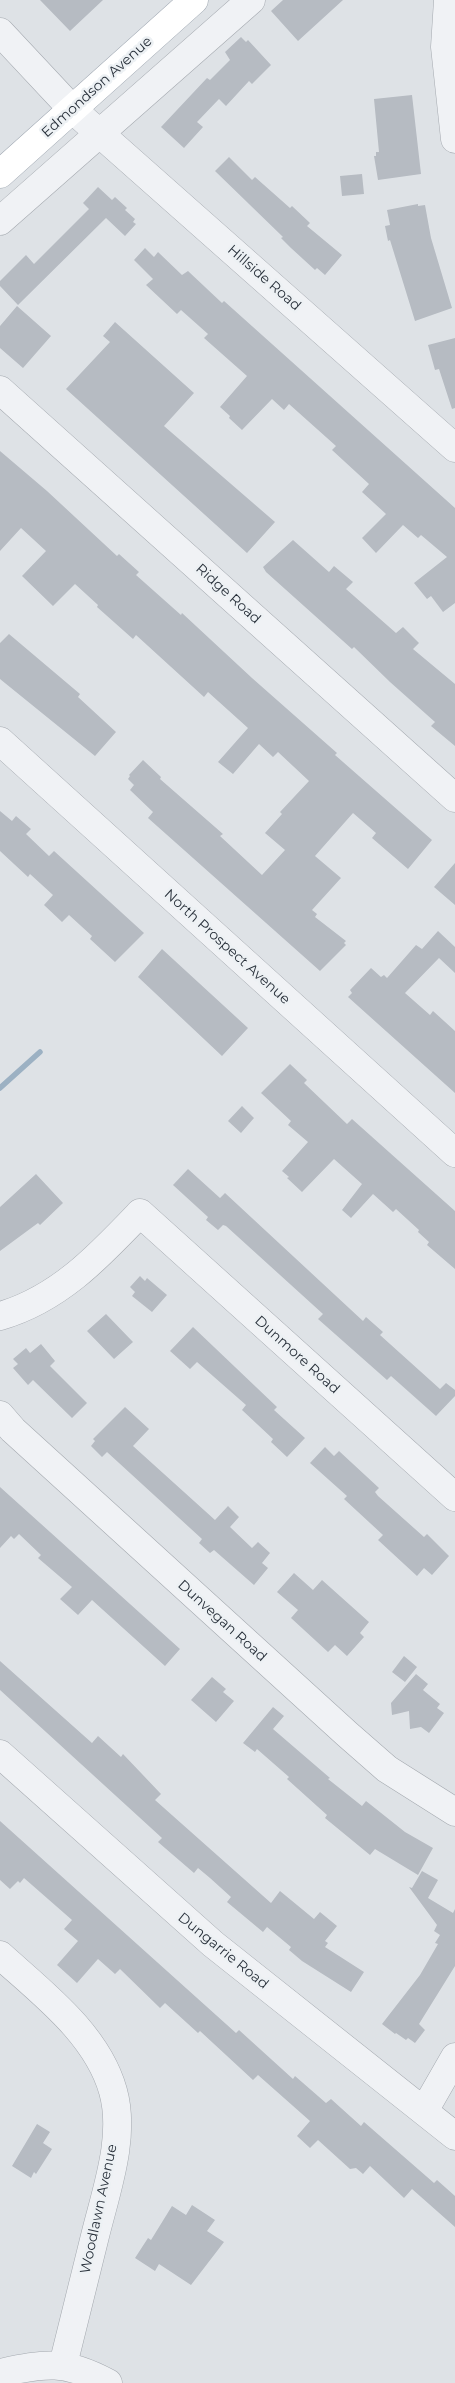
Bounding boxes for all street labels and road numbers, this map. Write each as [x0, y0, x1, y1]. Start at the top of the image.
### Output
street label: Edmondson Avenue [38, 33, 156, 141]
street label: Hillside Road [224, 242, 304, 314]
street label: Ridge Road [192, 560, 264, 628]
street label: North Prospect Avenue [161, 886, 293, 1008]
street label: Dunmore Road [251, 1313, 343, 1397]
street label: Dunvegan Road [174, 1577, 270, 1665]
street label: Dungarrie Road [174, 1909, 272, 1993]
street label: Woodlawn Avenue [77, 2143, 121, 2275]

